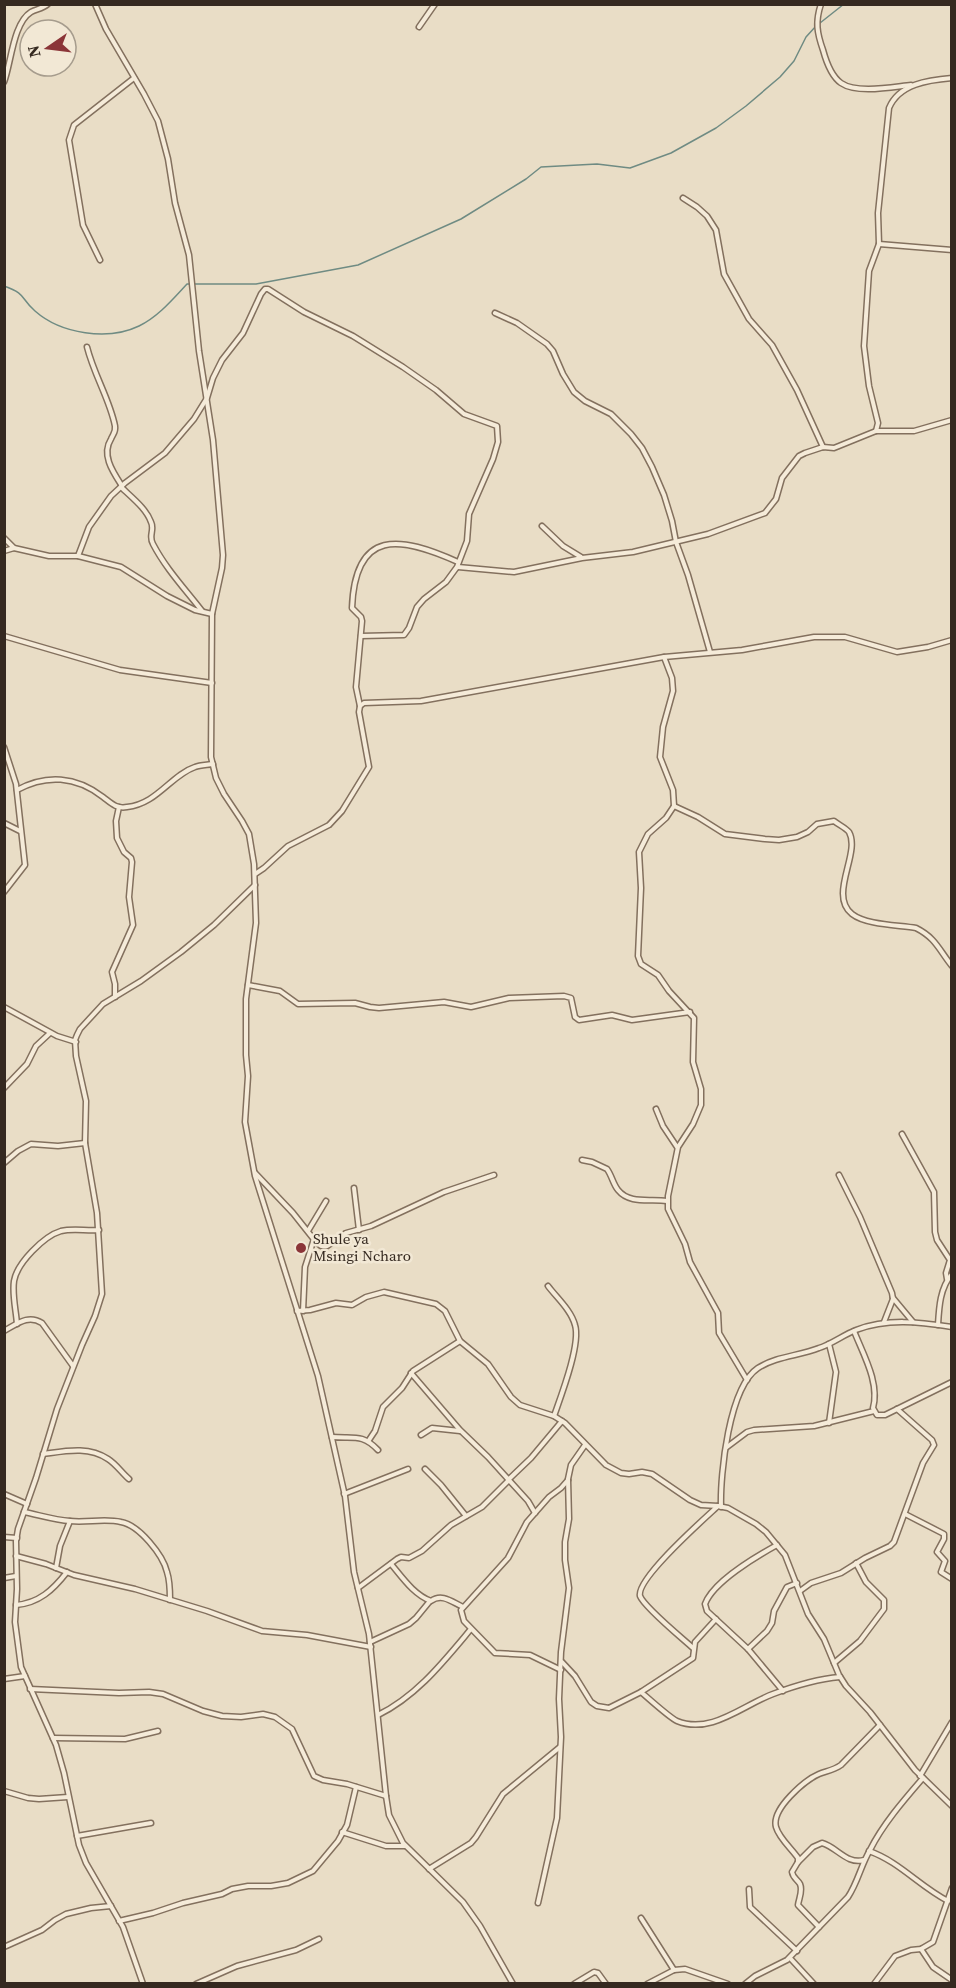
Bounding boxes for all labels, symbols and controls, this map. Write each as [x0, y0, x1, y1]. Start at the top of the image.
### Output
north arrow [18, 18, 78, 78]
text: N [21, 43, 46, 60]
place label: Shule ya Msingi Ncharo [313, 1228, 411, 1266]
marker: Shule ya Msingi Ncharo [294, 1241, 308, 1255]

